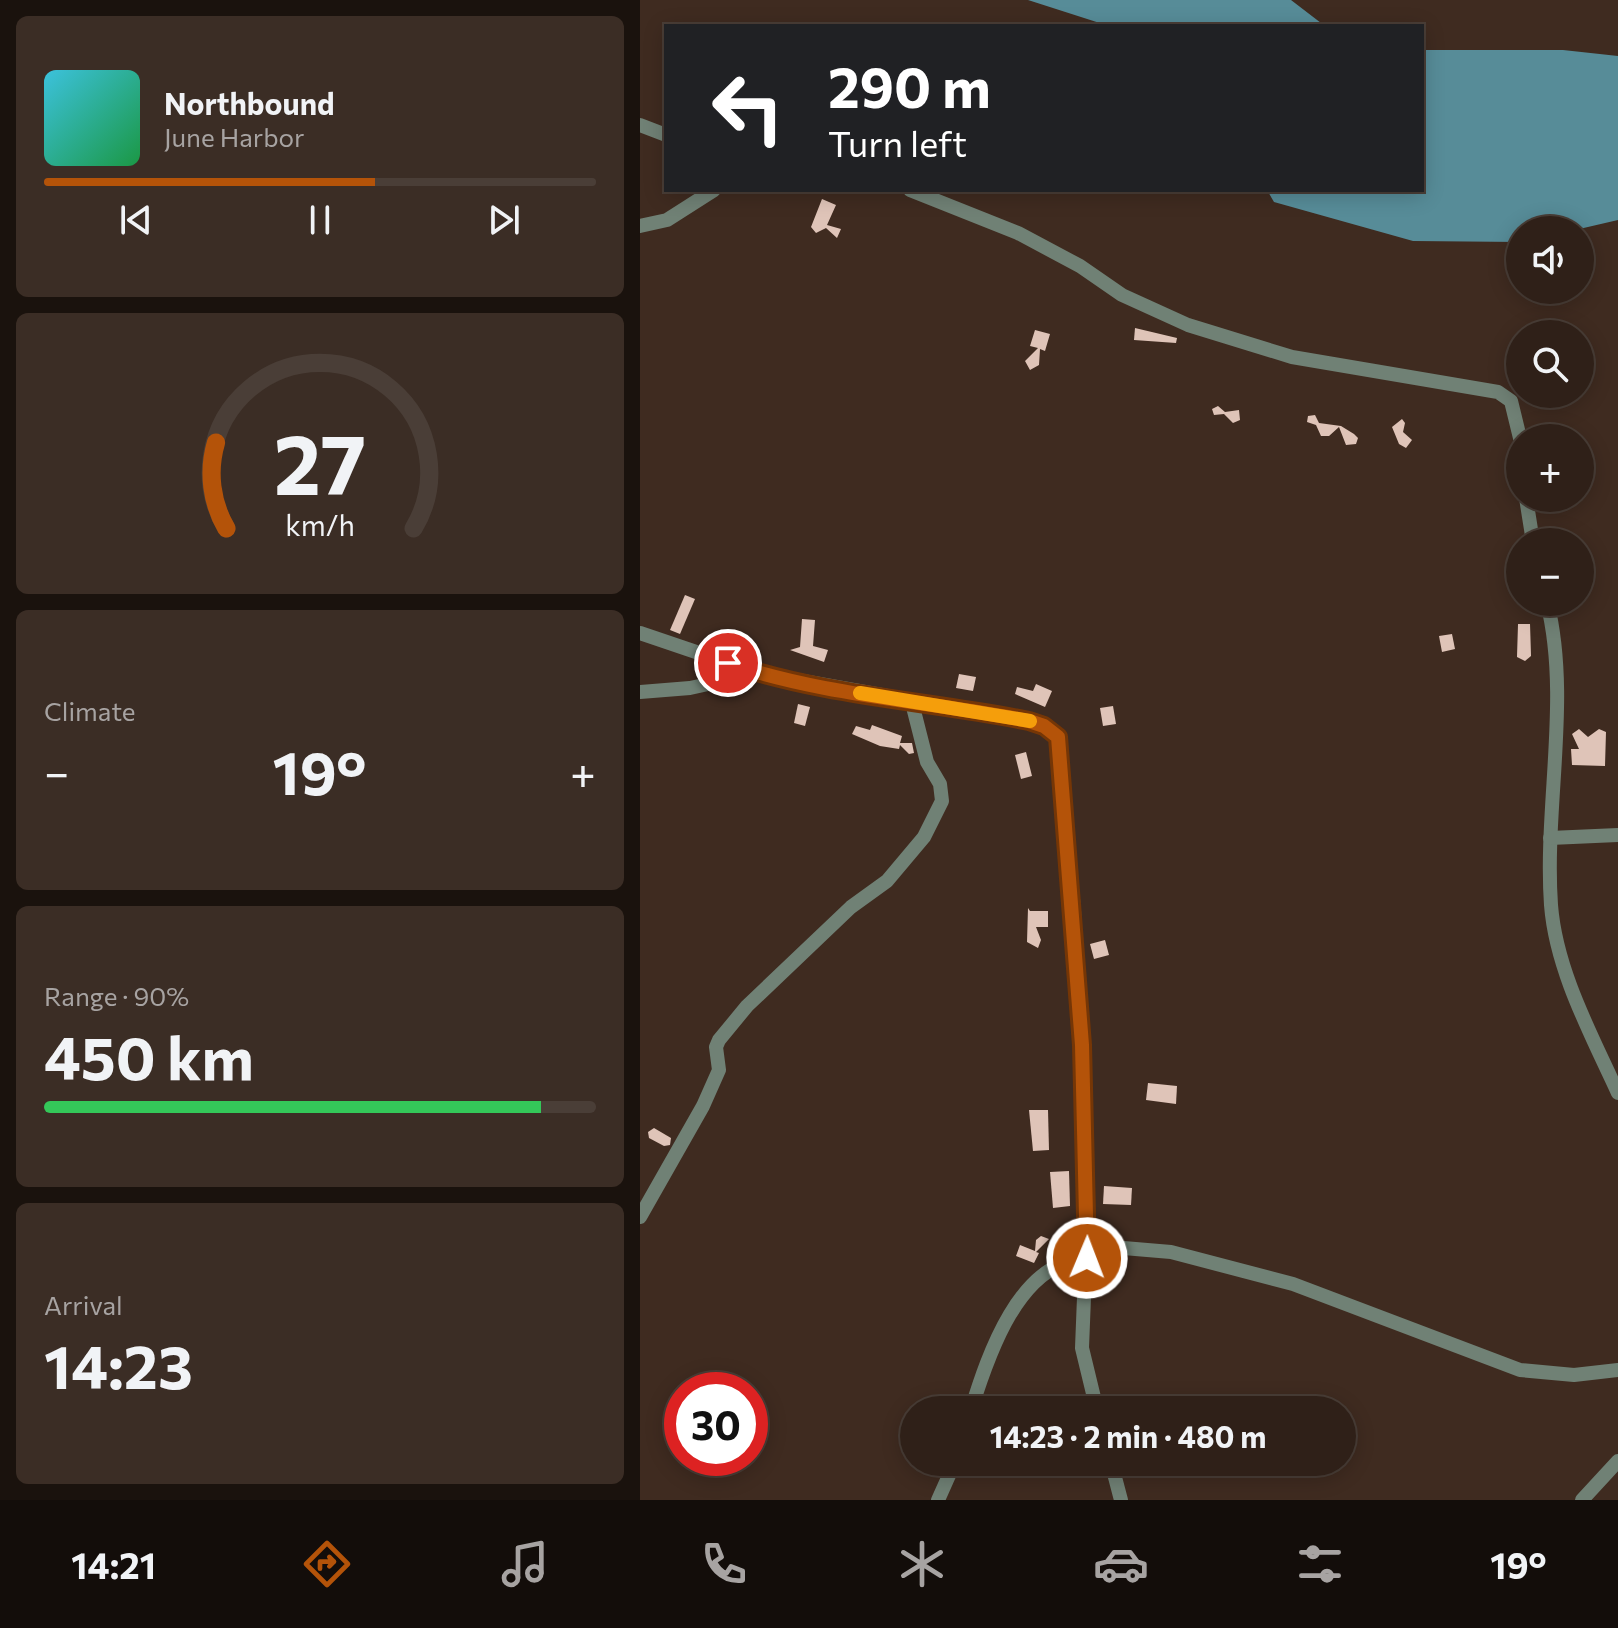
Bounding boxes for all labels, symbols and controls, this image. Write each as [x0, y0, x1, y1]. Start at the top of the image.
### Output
text: 290 m [828, 51, 991, 120]
icon: left [696, 56, 800, 160]
text: Northbound [164, 84, 335, 121]
text: Turn left [828, 120, 967, 164]
text: June Harbor [164, 121, 304, 152]
icon: previous [114, 198, 158, 242]
icon: pause [298, 198, 342, 242]
icon: next [482, 198, 526, 242]
map controls [1506, 216, 1594, 616]
button: sound [1506, 216, 1594, 304]
button: search [1506, 320, 1594, 408]
text: 27 [274, 410, 366, 512]
button: + [1506, 424, 1594, 512]
text: km/h [285, 507, 355, 542]
button: − [1506, 528, 1594, 616]
pin [694, 629, 762, 697]
icon: arrive [706, 641, 750, 685]
text: Climate [44, 695, 136, 726]
text: 19° [272, 734, 367, 807]
text: − [44, 744, 69, 798]
text: + [570, 744, 596, 798]
text: Range · 90% [44, 980, 189, 1011]
text: 450 km [44, 1019, 254, 1092]
position arrow [1045, 1216, 1129, 1300]
text: Arrival [44, 1289, 123, 1320]
text: 14:23 [44, 1328, 193, 1401]
speed limit sign: 30 [664, 1372, 768, 1476]
text: 14:23 · 2 min · 480 m [990, 1417, 1266, 1454]
icon: directions [299, 1536, 355, 1592]
icon: music [497, 1536, 553, 1592]
icon: phone [696, 1536, 752, 1592]
icon: climate [894, 1536, 950, 1592]
icon: car [1093, 1536, 1149, 1592]
icon: filters [1292, 1536, 1348, 1592]
text: 14:21 [71, 1542, 156, 1586]
text: 19° [1490, 1542, 1547, 1586]

